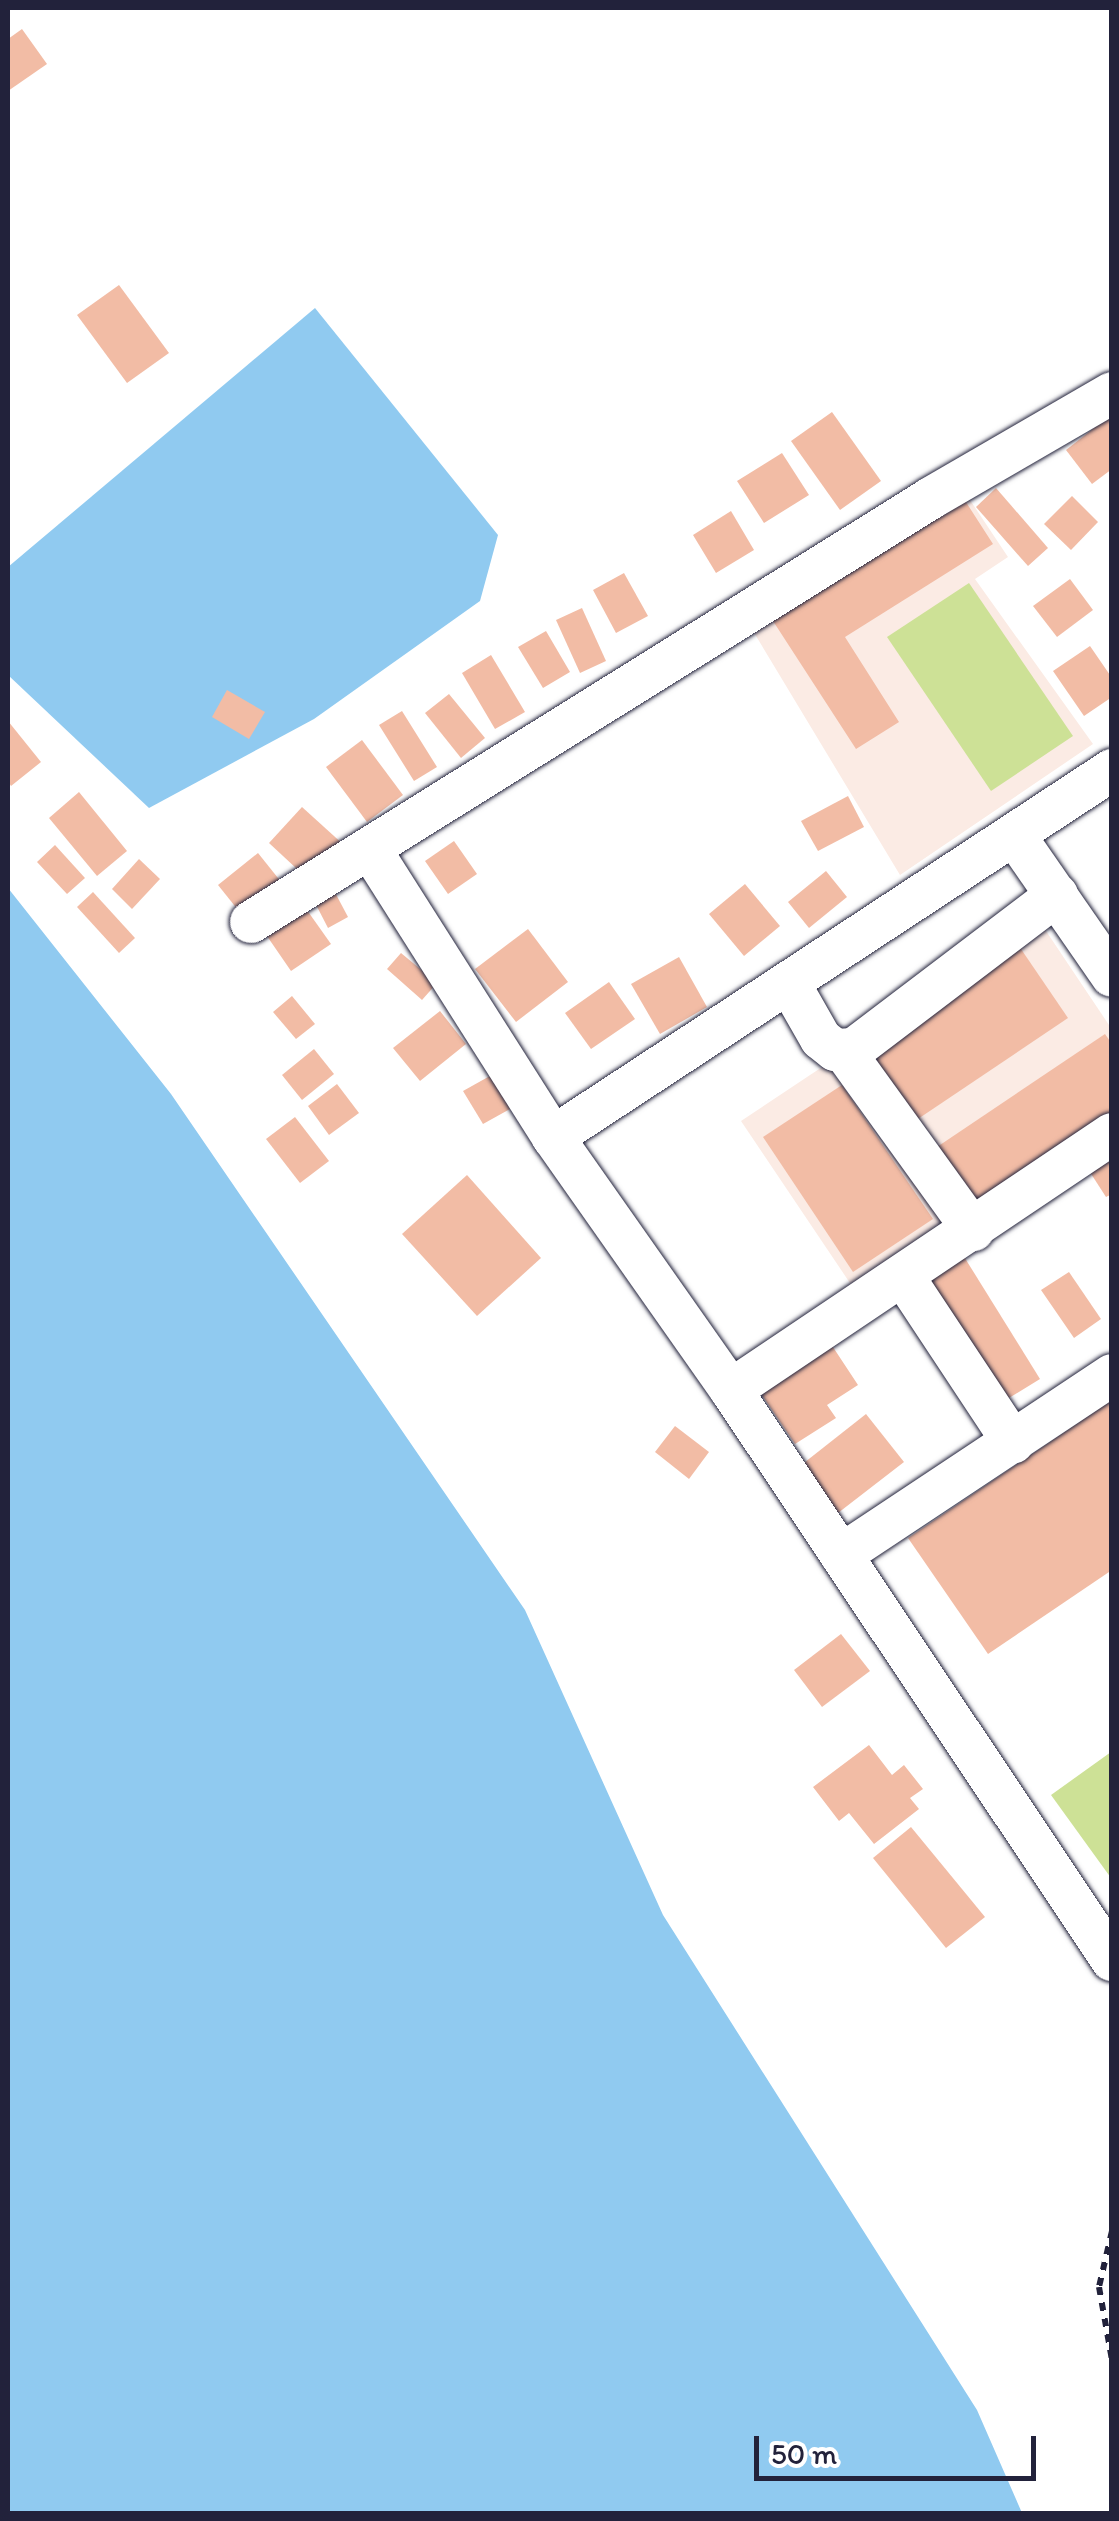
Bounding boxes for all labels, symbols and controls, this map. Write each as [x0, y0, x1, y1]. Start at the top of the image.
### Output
scale bar [759, 2416, 1042, 2478]
text: 50 m [771, 2435, 837, 2472]

